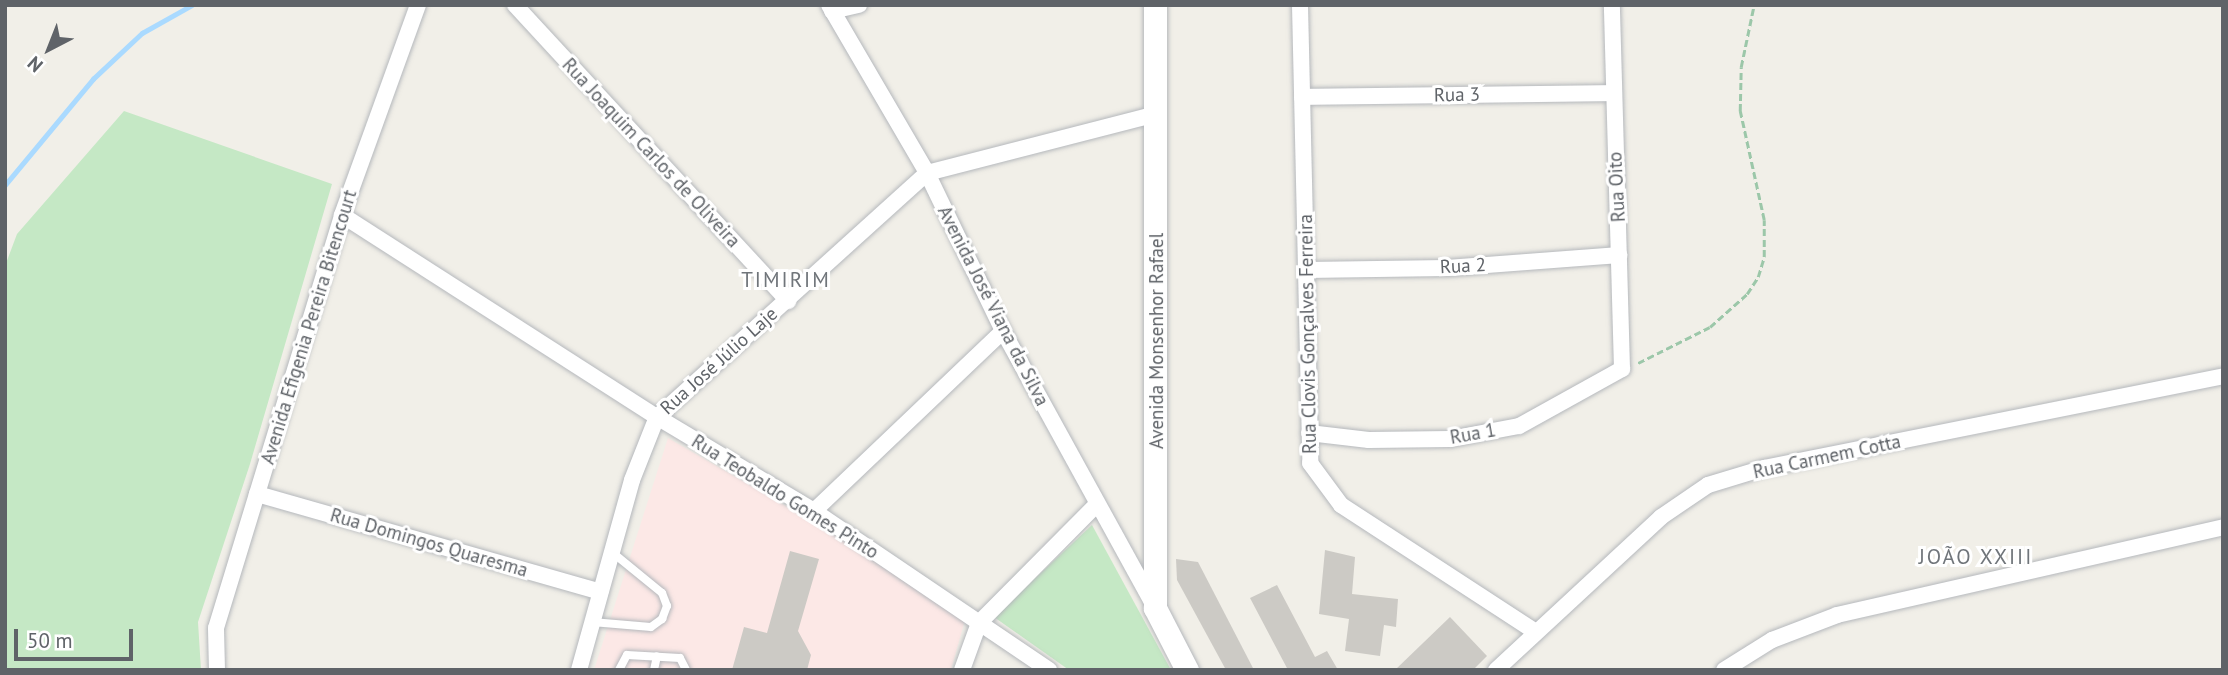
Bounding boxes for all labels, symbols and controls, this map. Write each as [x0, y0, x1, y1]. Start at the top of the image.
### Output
north arrow [14, 14, 84, 84]
text: N [22, 52, 48, 78]
street label: Rua Joaquim Carlos de Oliveira [557, 54, 745, 252]
street label: Rua 3 [1434, 83, 1480, 107]
street label: Rua Oito [1604, 151, 1630, 223]
street label: Avenida Efigenia Pereira Bitencourt [256, 187, 362, 467]
street label: Avenida José Viana da Silva [932, 202, 1054, 410]
street label: Rua Clovis Gonçalves Ferreira [1295, 214, 1321, 454]
street label: Avenida Monsenhor Rafael [1146, 233, 1168, 449]
street label: Rua 2 [1439, 253, 1487, 279]
district label: TIMIRIM [742, 267, 830, 293]
street label: Rua José Júlio Laje [656, 302, 782, 420]
street label: Rua 1 [1448, 419, 1498, 449]
street label: Rua Teobaldo Gomes Pinto [687, 430, 883, 564]
street label: Rua Carmem Cotta [1751, 430, 1903, 484]
street label: Rua Domingos Quaresma [328, 504, 530, 582]
district label: JOÃO XXIII [1920, 544, 2032, 570]
scale bar [18, 616, 136, 660]
text: 50 m [27, 627, 73, 654]

